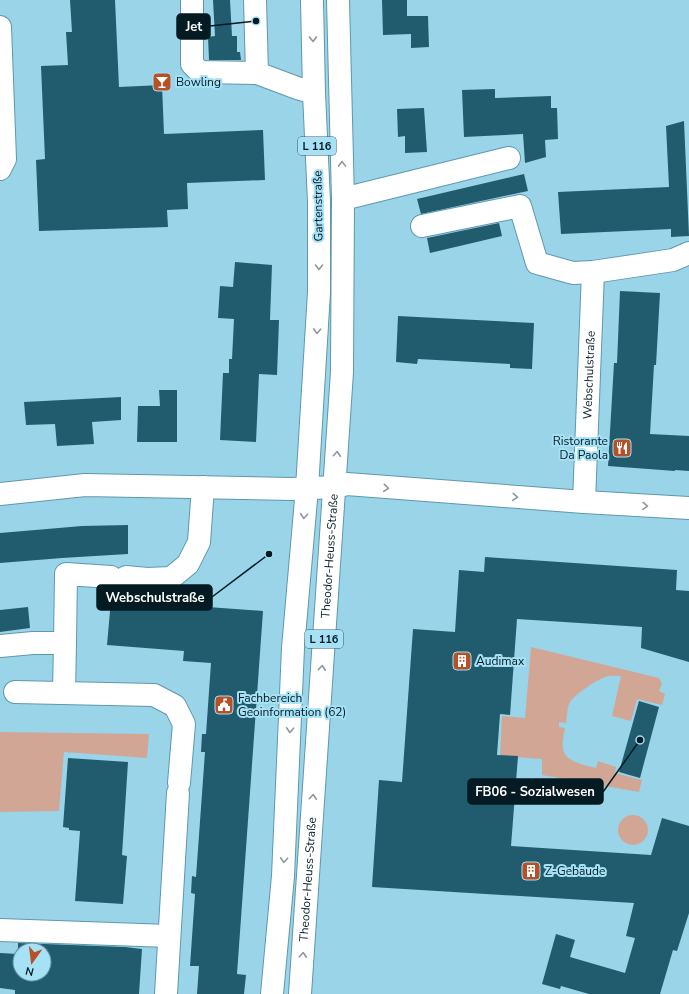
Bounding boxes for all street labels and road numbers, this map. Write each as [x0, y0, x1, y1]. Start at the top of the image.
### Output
road number: L 116 [298, 137, 336, 155]
street label: Gartenstraße [309, 170, 327, 242]
street label: Webschulstraße [579, 330, 599, 420]
street label: Theodor-Heuss-Straße [317, 493, 342, 619]
road number: L 116 [305, 630, 343, 648]
street label: Theodor-Heuss-Straße [296, 817, 320, 942]

